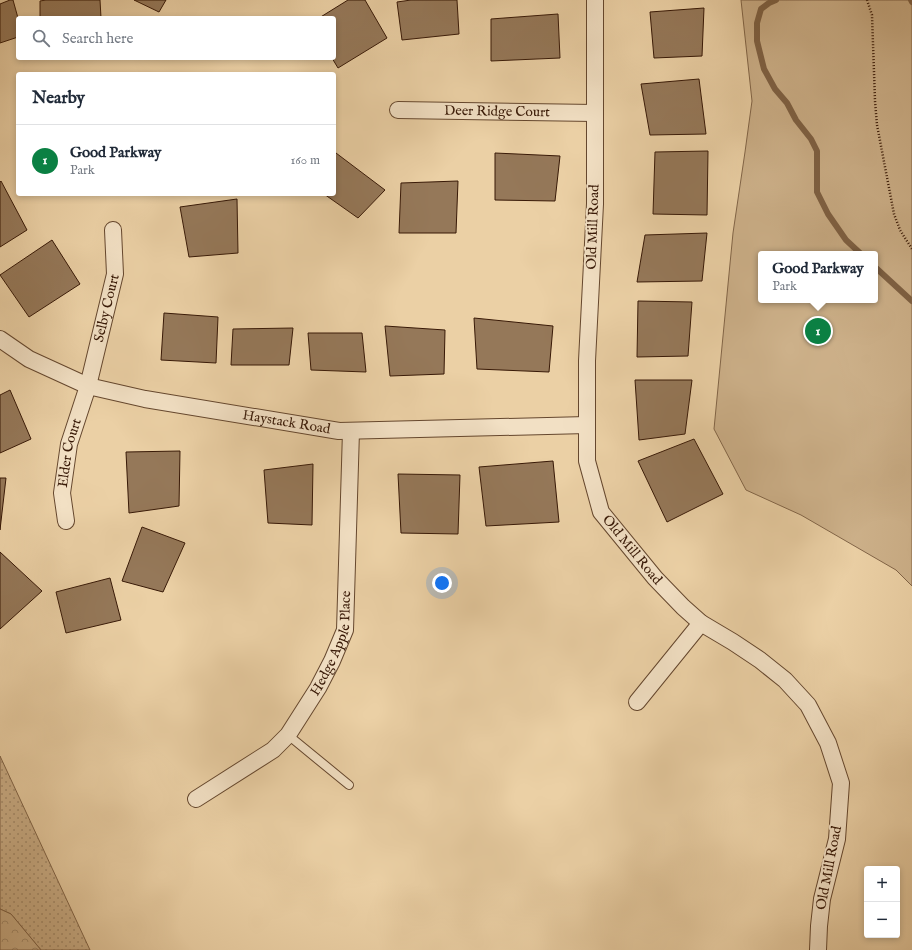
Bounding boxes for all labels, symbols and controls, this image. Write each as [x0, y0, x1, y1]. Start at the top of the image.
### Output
search box [16, 16, 336, 60]
icon: search [30, 27, 52, 49]
text: Search here [62, 29, 133, 48]
text: Nearby [32, 88, 85, 109]
street label: Deer Ridge Court [444, 102, 550, 121]
text: Good Parkway [70, 143, 161, 162]
text: 1 [43, 152, 47, 169]
text: 160 m [290, 152, 320, 169]
text: Park [70, 162, 95, 179]
street label: Old Mill Road [583, 184, 603, 270]
popup [758, 251, 878, 303]
text: Good Parkway [772, 259, 864, 278]
street label: Selby Court [90, 272, 124, 344]
text: Park [772, 278, 797, 295]
pin: 1 [805, 316, 831, 346]
street label: Haystack Road [241, 406, 332, 439]
street label: Elder Court [54, 416, 86, 489]
street label: Old Mill Road [598, 511, 666, 589]
your location [432, 573, 452, 593]
street label: Hedge Apple Place [306, 590, 355, 699]
street label: Old Mill Road [812, 824, 846, 912]
map controls [864, 866, 900, 938]
button: + [864, 866, 900, 902]
button: − [864, 902, 900, 938]

